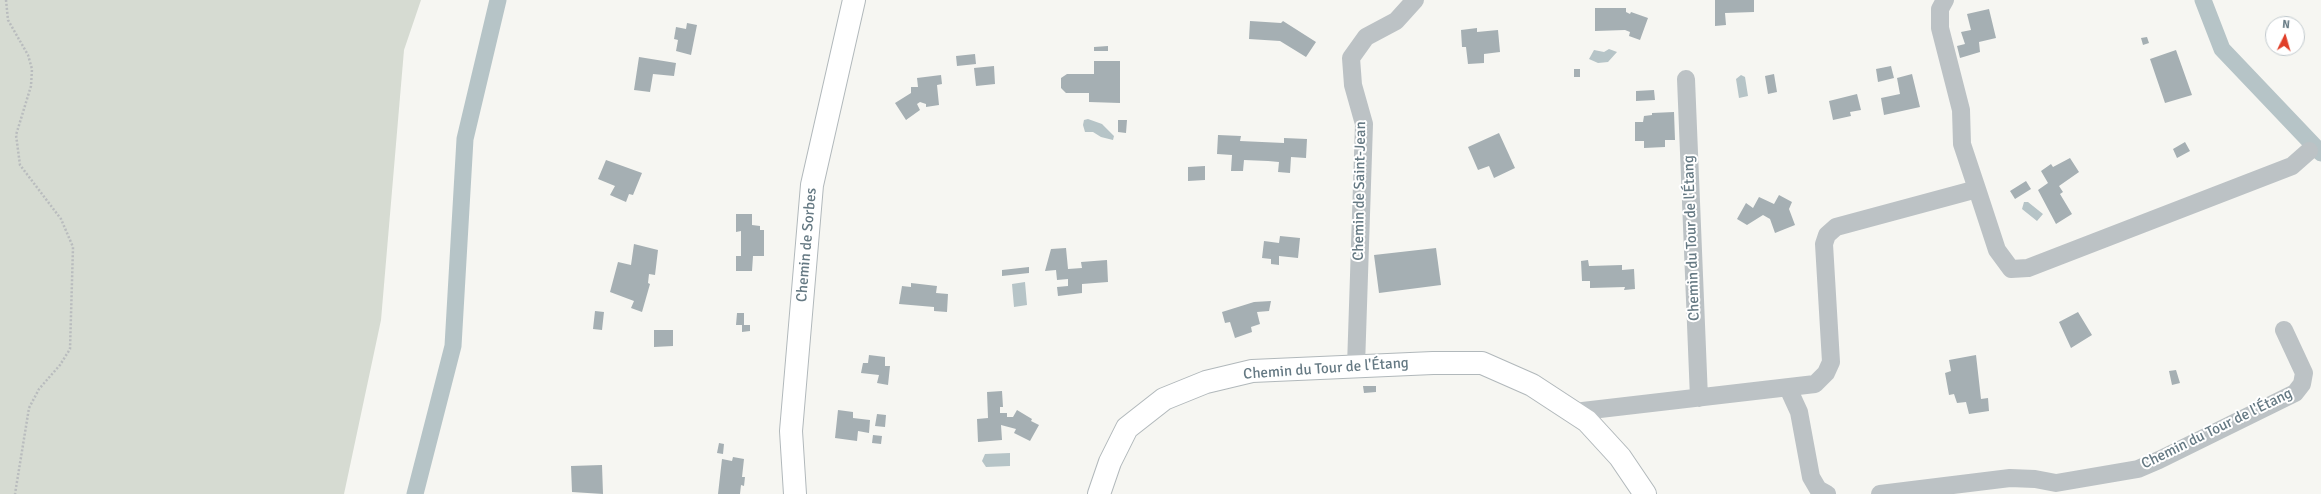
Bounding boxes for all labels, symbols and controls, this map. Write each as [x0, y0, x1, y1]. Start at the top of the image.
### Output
north arrow [2265, 16, 2305, 56]
text: N [2282, 18, 2290, 31]
street label: Chemin de Saint-Jean [1350, 121, 1370, 261]
street label: Chemin du Tour de l'Étang [1680, 155, 1704, 321]
street label: Chemin de Sorbes [793, 187, 821, 303]
street label: Chemin du Tour de l'Étang [1243, 354, 1409, 384]
street label: Chemin du Tour de l'Étang [2139, 385, 2295, 473]

